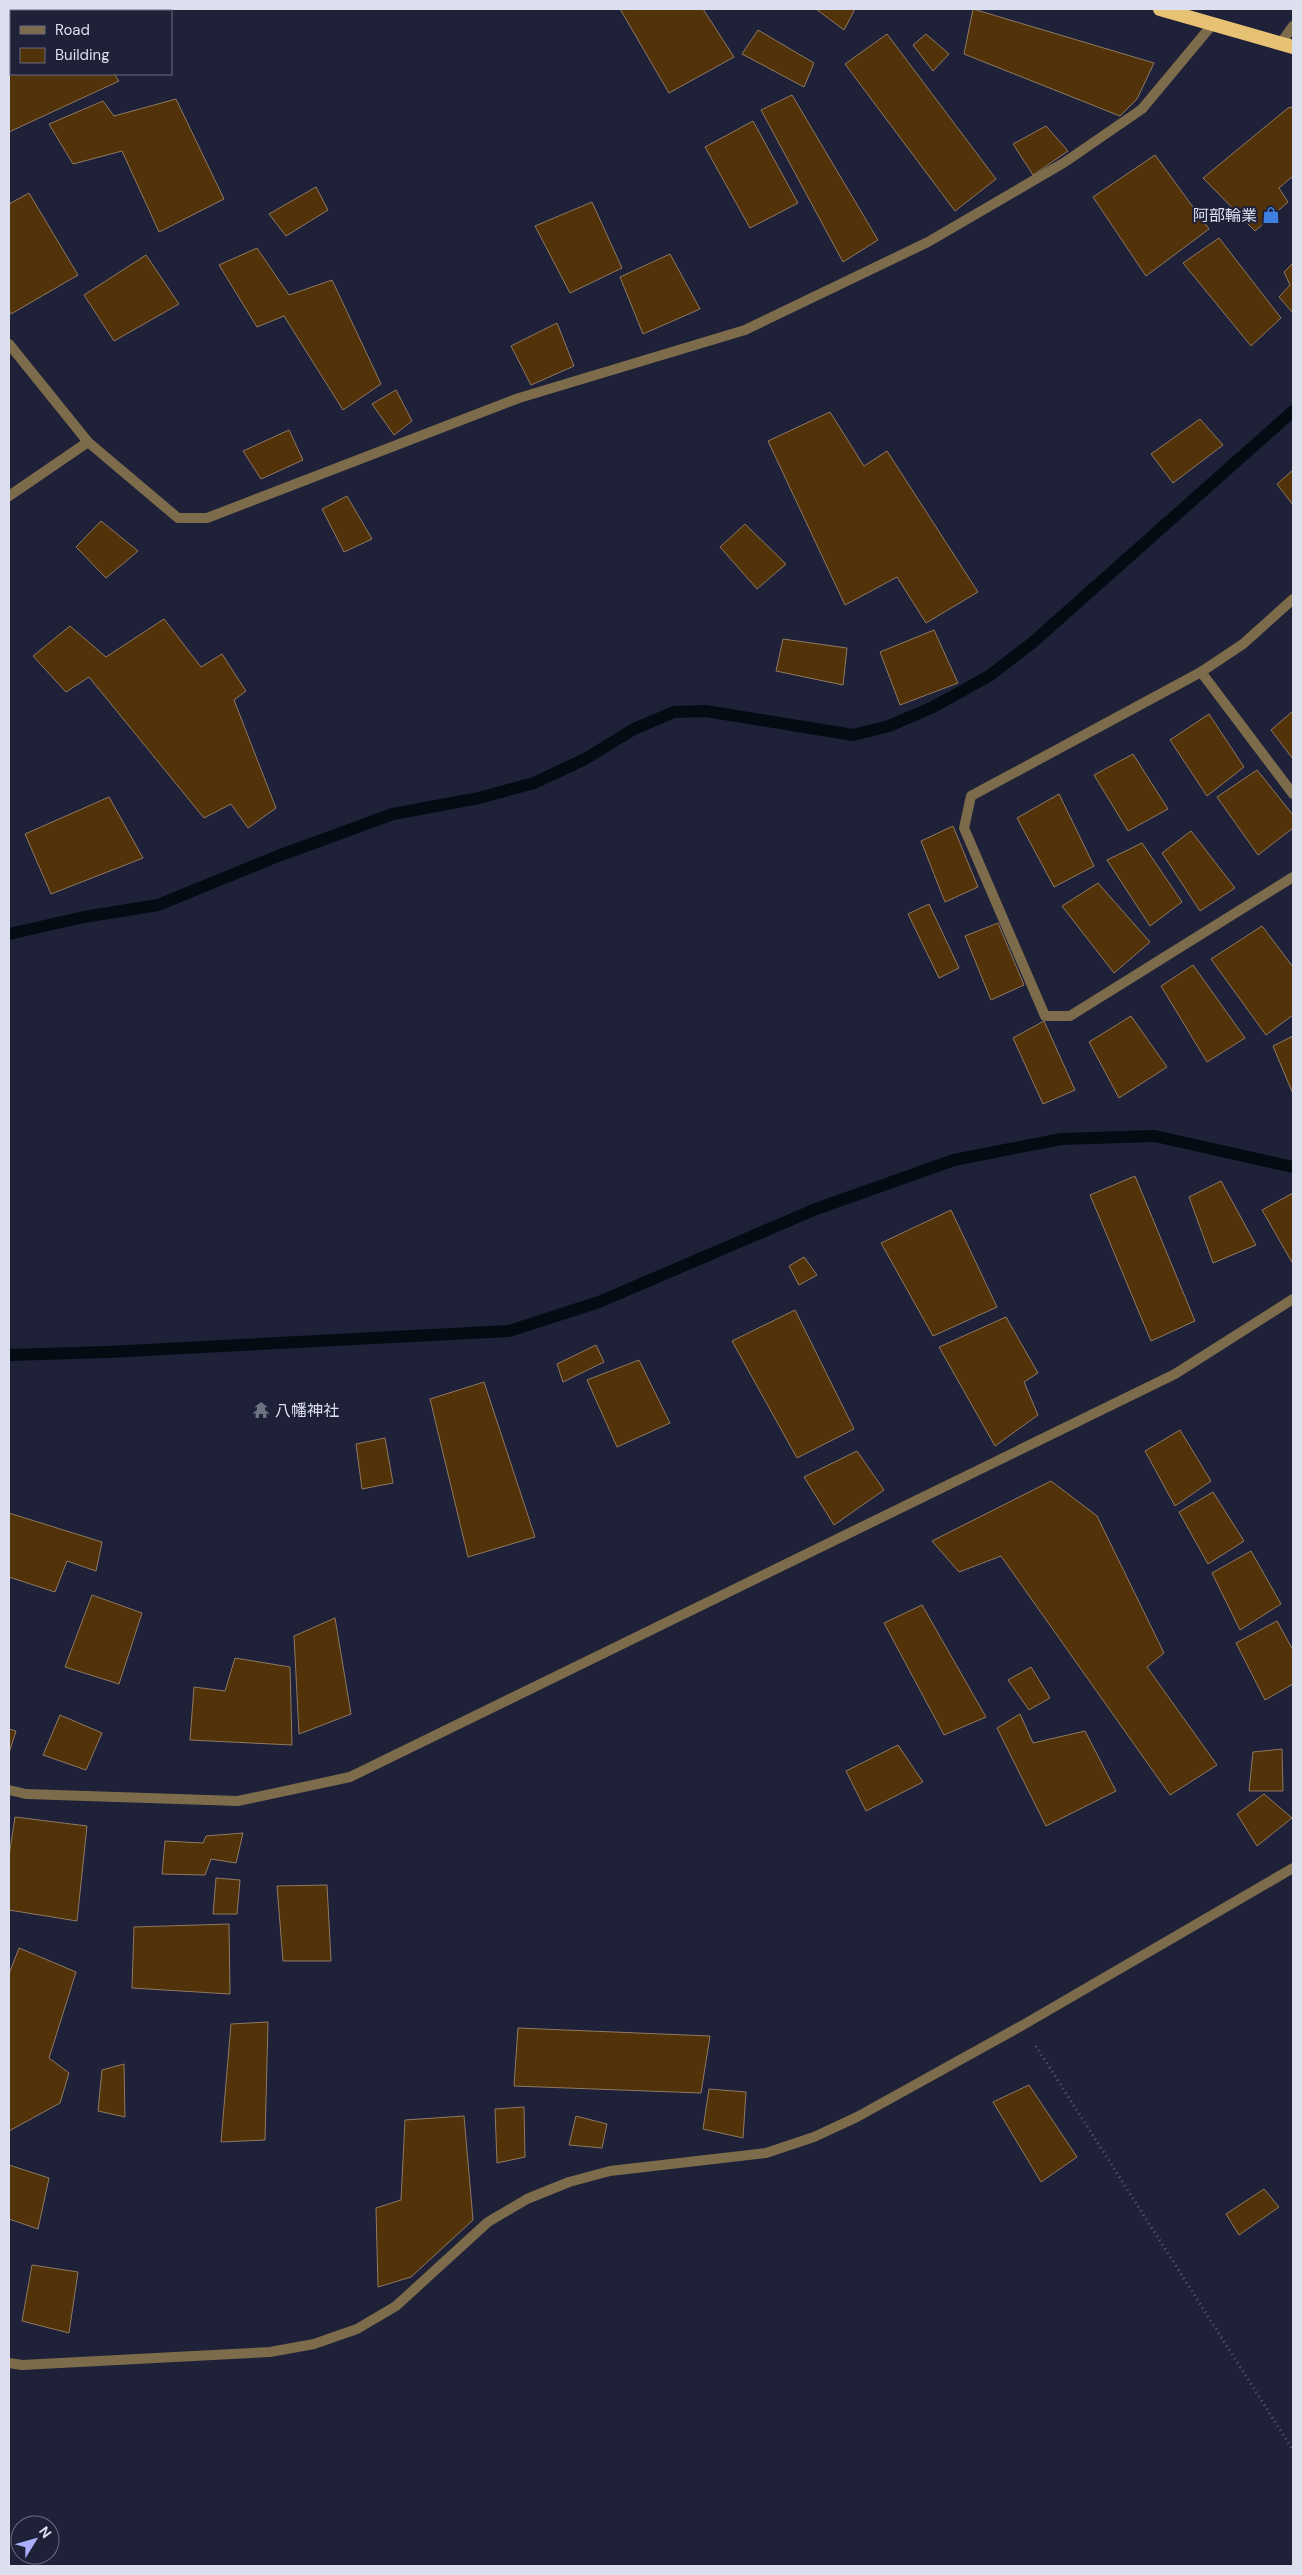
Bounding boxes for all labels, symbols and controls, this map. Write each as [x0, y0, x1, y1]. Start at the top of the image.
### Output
legend [10, 10, 172, 75]
text: Road [55, 20, 90, 40]
text: Building [55, 45, 110, 65]
place label: 阿部輪業 [1193, 205, 1257, 226]
shop icon: 阿部輪業 [1261, 205, 1281, 225]
temple icon: 八幡神社 [251, 1400, 271, 1420]
place label: 八幡神社 [275, 1400, 339, 1421]
north arrow [10, 2515, 60, 2565]
text: N [35, 2523, 56, 2542]

